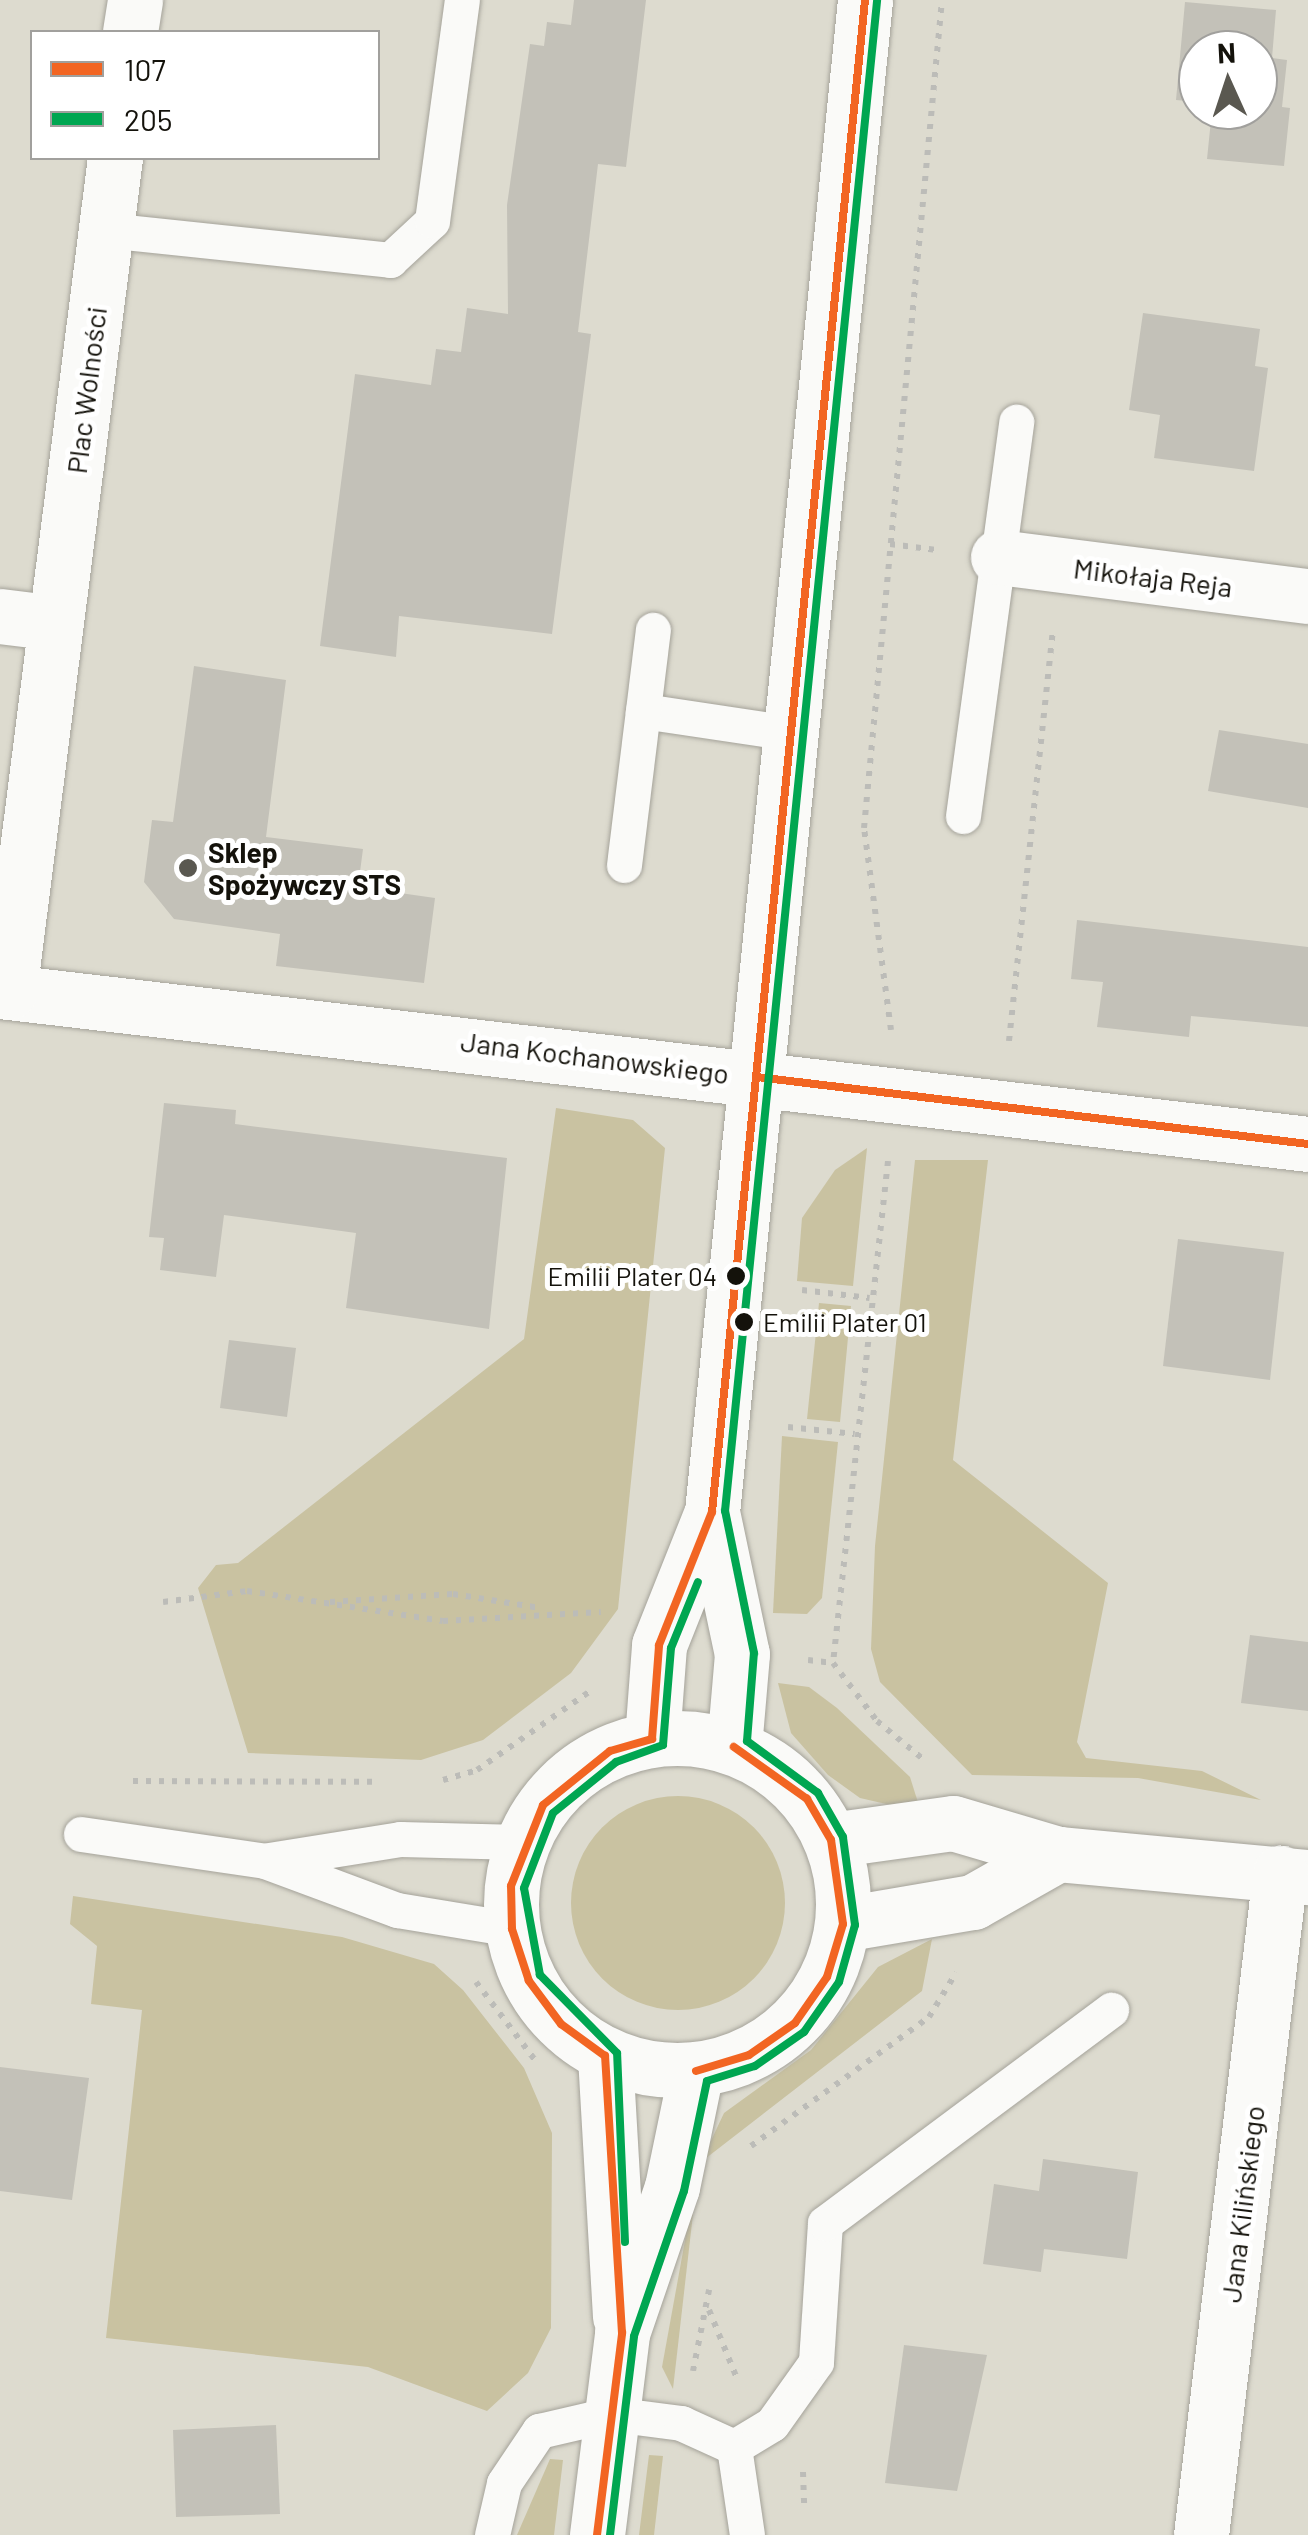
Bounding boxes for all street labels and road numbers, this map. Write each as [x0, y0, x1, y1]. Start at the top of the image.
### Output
street label: Plac Wolności [59, 305, 113, 475]
street label: Mikołaja Reja [1072, 551, 1234, 603]
street label: Jana Kochanowskiego [459, 1024, 731, 1090]
street label: Jana Kilińskiego [1213, 2104, 1271, 2304]

